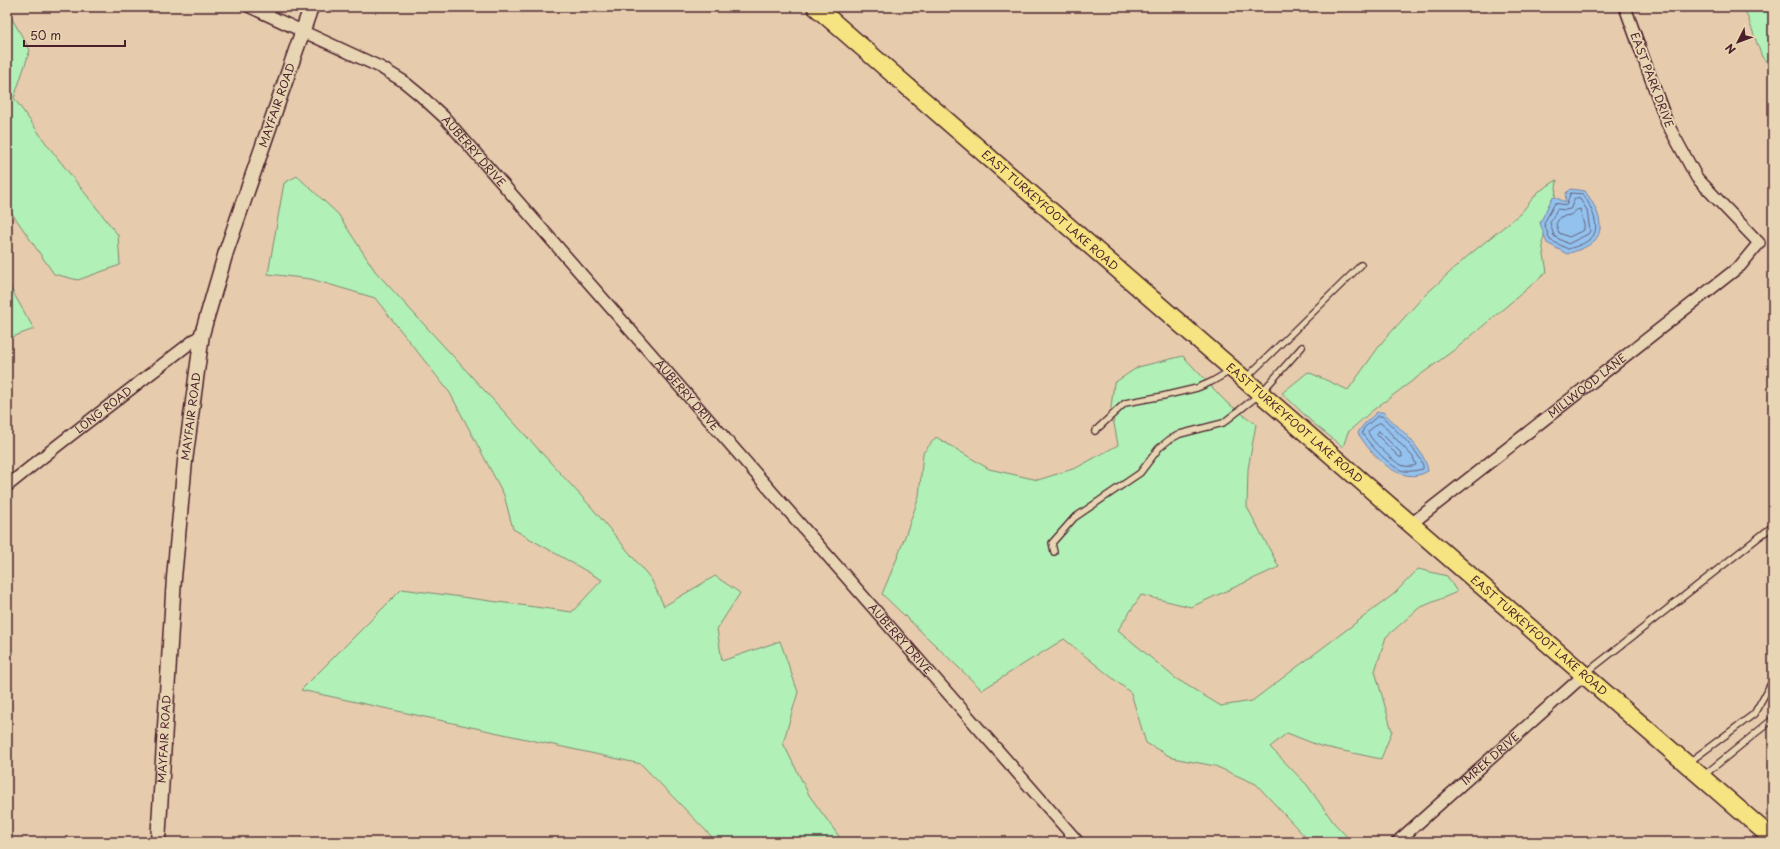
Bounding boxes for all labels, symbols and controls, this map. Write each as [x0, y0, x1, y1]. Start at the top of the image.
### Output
scale bar [24, 22, 125, 48]
north arrow [1718, 22, 1758, 62]
text: 50 m [30, 26, 61, 44]
street label: EAST PARK DRIVE [1626, 30, 1679, 130]
text: N [1721, 40, 1739, 58]
street label: MAYFAIR ROAD [254, 60, 299, 150]
street label: AUBERRY DRIVE [438, 111, 510, 190]
street label: EAST TURKEYFOOT LAKE ROAD [978, 146, 1122, 274]
street label: MILLWOOD LANE [1544, 349, 1630, 422]
street label: AUBERRY DRIVE [652, 355, 723, 434]
street label: EAST TURKEYFOOT LAKE ROAD [1223, 358, 1367, 487]
street label: MAYFAIR ROAD [176, 371, 205, 461]
street label: LONG ROAD [71, 382, 136, 437]
street label: EAST TURKEYFOOT LAKE ROAD [1467, 571, 1611, 699]
street label: AUBERRY DRIVE [865, 599, 937, 678]
street label: MAYFAIR ROAD [153, 695, 175, 784]
street label: IMREK DRIVE [1457, 728, 1523, 789]

